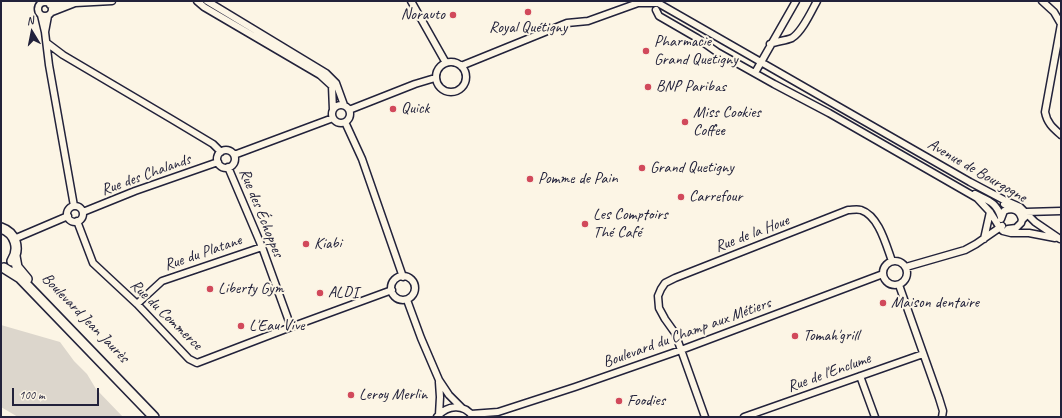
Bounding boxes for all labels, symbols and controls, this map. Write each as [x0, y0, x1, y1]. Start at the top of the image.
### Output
place label: Norauto [401, 5, 445, 25]
marker: Royal Quétigny [523, 7, 533, 17]
marker: Norauto [448, 10, 458, 20]
north arrow [12, 12, 52, 52]
text: N [25, 13, 34, 28]
place label: Royal Quétigny [489, 18, 567, 38]
place label: Pharmacie Grand Quetigny [654, 32, 738, 70]
marker: Pharmacie Grand Quetigny [641, 46, 651, 56]
place label: BNP Paribas [656, 77, 726, 97]
marker: BNP Paribas [643, 82, 653, 92]
place label: Quick [401, 99, 429, 119]
place label: Miss Cookies Coffee [693, 103, 761, 141]
marker: Quick [388, 104, 398, 114]
marker: Miss Cookies Coffee [680, 117, 690, 127]
street label: Avenue de Bourgogne [924, 135, 1030, 207]
street label: Rue des Chalands [99, 150, 193, 200]
place label: Grand Quetigny [650, 158, 734, 178]
marker: Grand Quetigny [637, 163, 647, 173]
street label: Rue des Échoppes [234, 166, 288, 260]
place label: Pomme de Pain [538, 169, 618, 189]
marker: Pomme de Pain [525, 174, 535, 184]
place label: Carrefour [689, 187, 742, 207]
marker: Carrefour [676, 192, 686, 202]
place label: Les Comptoirs Thé Café [593, 205, 668, 243]
street label: Rue de la Houe [712, 211, 792, 257]
marker: Les Comptoirs Thé Café [580, 219, 590, 229]
street label: Rue du Platane [162, 231, 244, 275]
place label: Kiabi [314, 234, 341, 254]
marker: Kiabi [301, 239, 311, 249]
street label: Boulevard Jean Jaurès [37, 269, 133, 367]
street label: Rue du Commerce [126, 276, 206, 354]
place label: Liberty Gym [218, 279, 284, 299]
place label: ALDI [328, 283, 358, 303]
marker: Liberty Gym [205, 284, 215, 294]
marker: ALDI [315, 288, 325, 298]
place label: Maison dentaire [891, 293, 979, 313]
street label: Boulevard du Champ aux Métiers [600, 294, 774, 372]
marker: Maison dentaire [878, 298, 888, 308]
place label: L'Eau Vive [249, 316, 304, 336]
marker: L'Eau Vive [236, 321, 246, 331]
place label: Tomah'grill [803, 326, 859, 346]
marker: Tomah'grill [790, 331, 800, 341]
street label: Rue de l'Enclume [785, 349, 873, 397]
scale bar [14, 380, 101, 406]
place label: Leroy Merlin [359, 385, 427, 405]
text: 100 m [19, 387, 45, 403]
marker: Leroy Merlin [346, 390, 356, 400]
place label: Foodies [627, 391, 665, 411]
marker: Foodies [614, 396, 624, 406]

